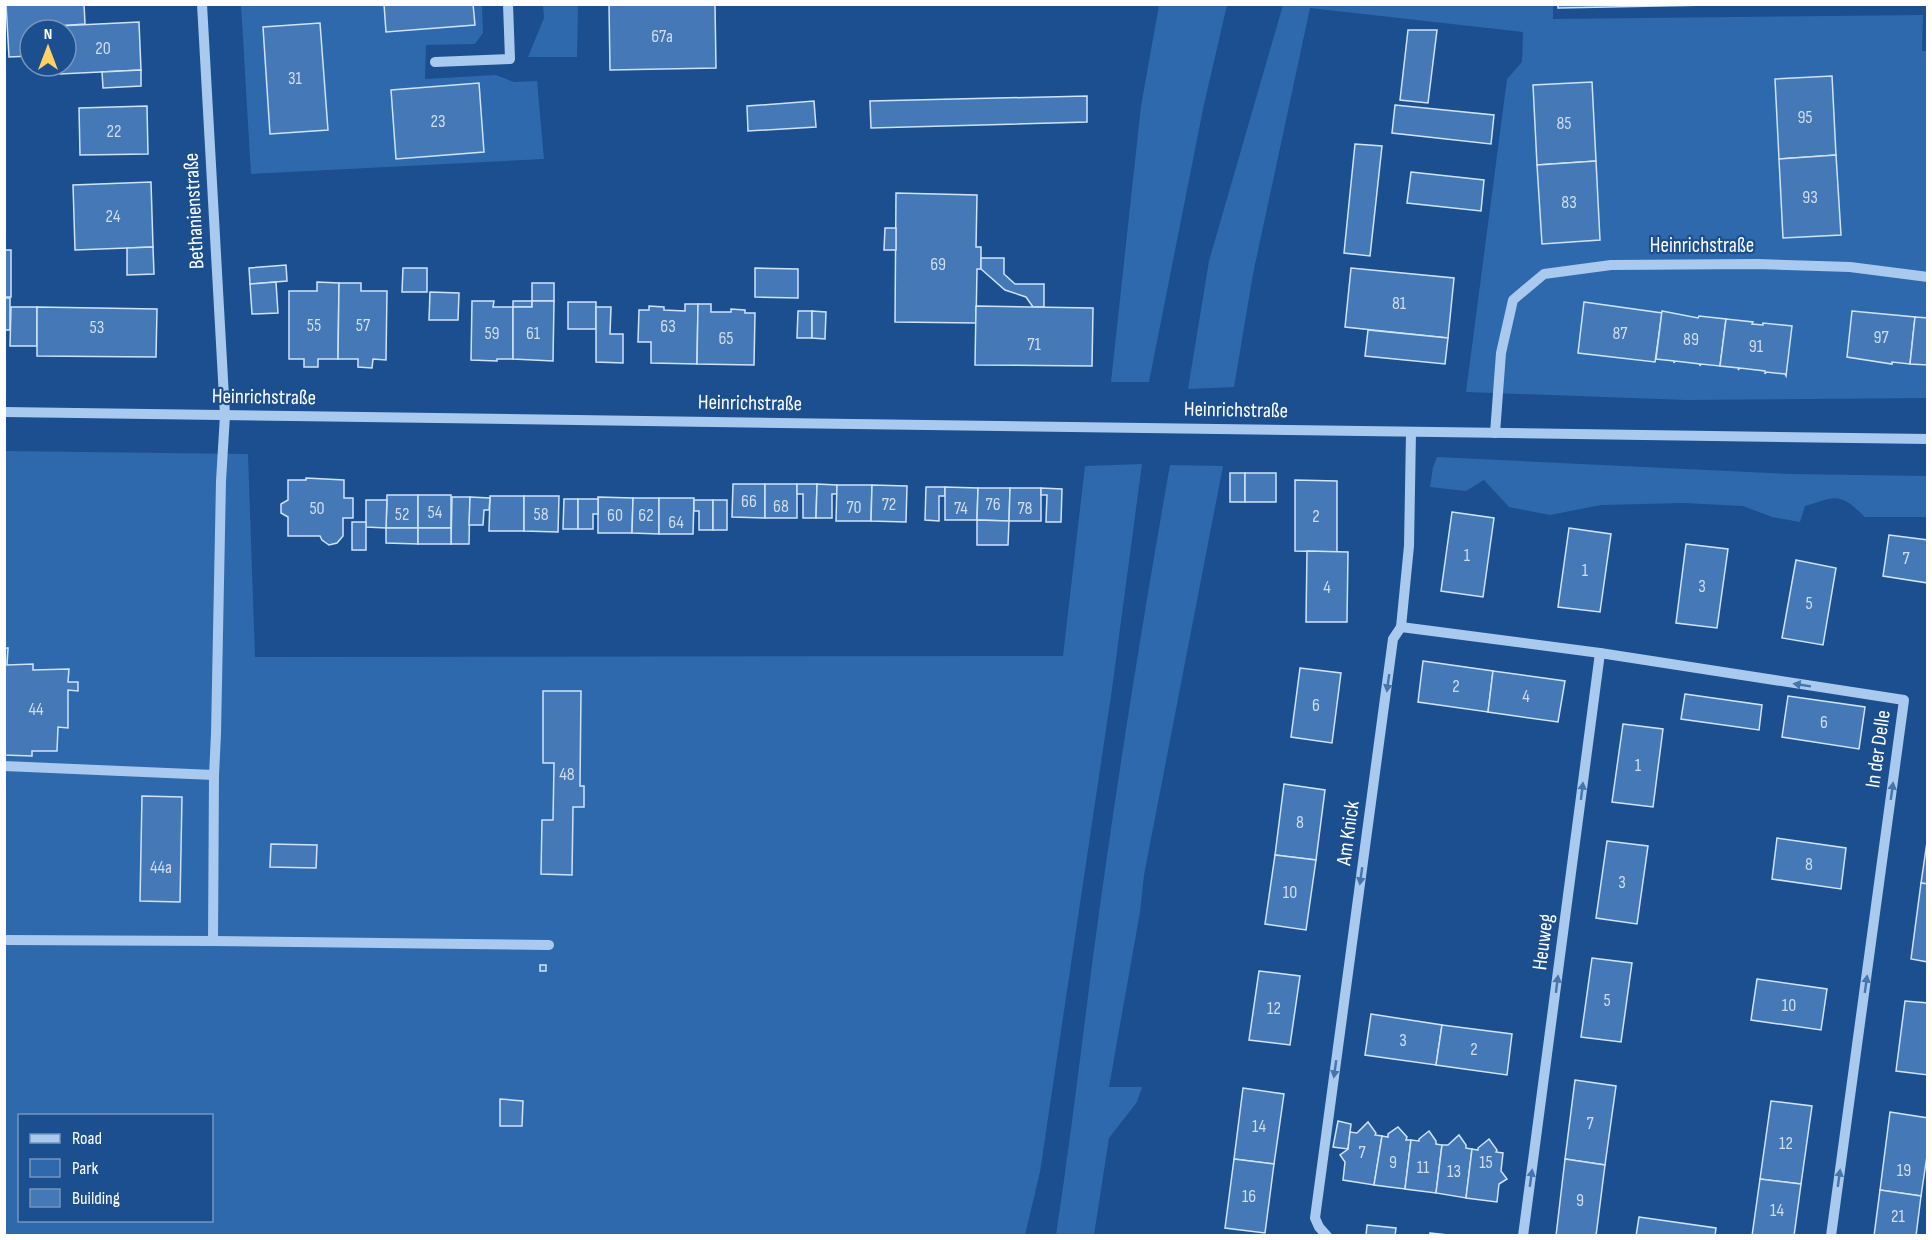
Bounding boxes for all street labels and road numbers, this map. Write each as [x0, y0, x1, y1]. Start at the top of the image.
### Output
street label: Bethanienstraße [178, 152, 210, 270]
street label: Heinrichstraße [1650, 233, 1754, 258]
street label: Heinrichstraße [212, 384, 316, 410]
street label: Heinrichstraße [698, 390, 802, 416]
street label: Heinrichstraße [1184, 397, 1288, 423]
street label: In der Delle [1860, 709, 1896, 789]
street label: Am Knick [1331, 799, 1365, 868]
street label: Heuweg [1527, 912, 1559, 972]

